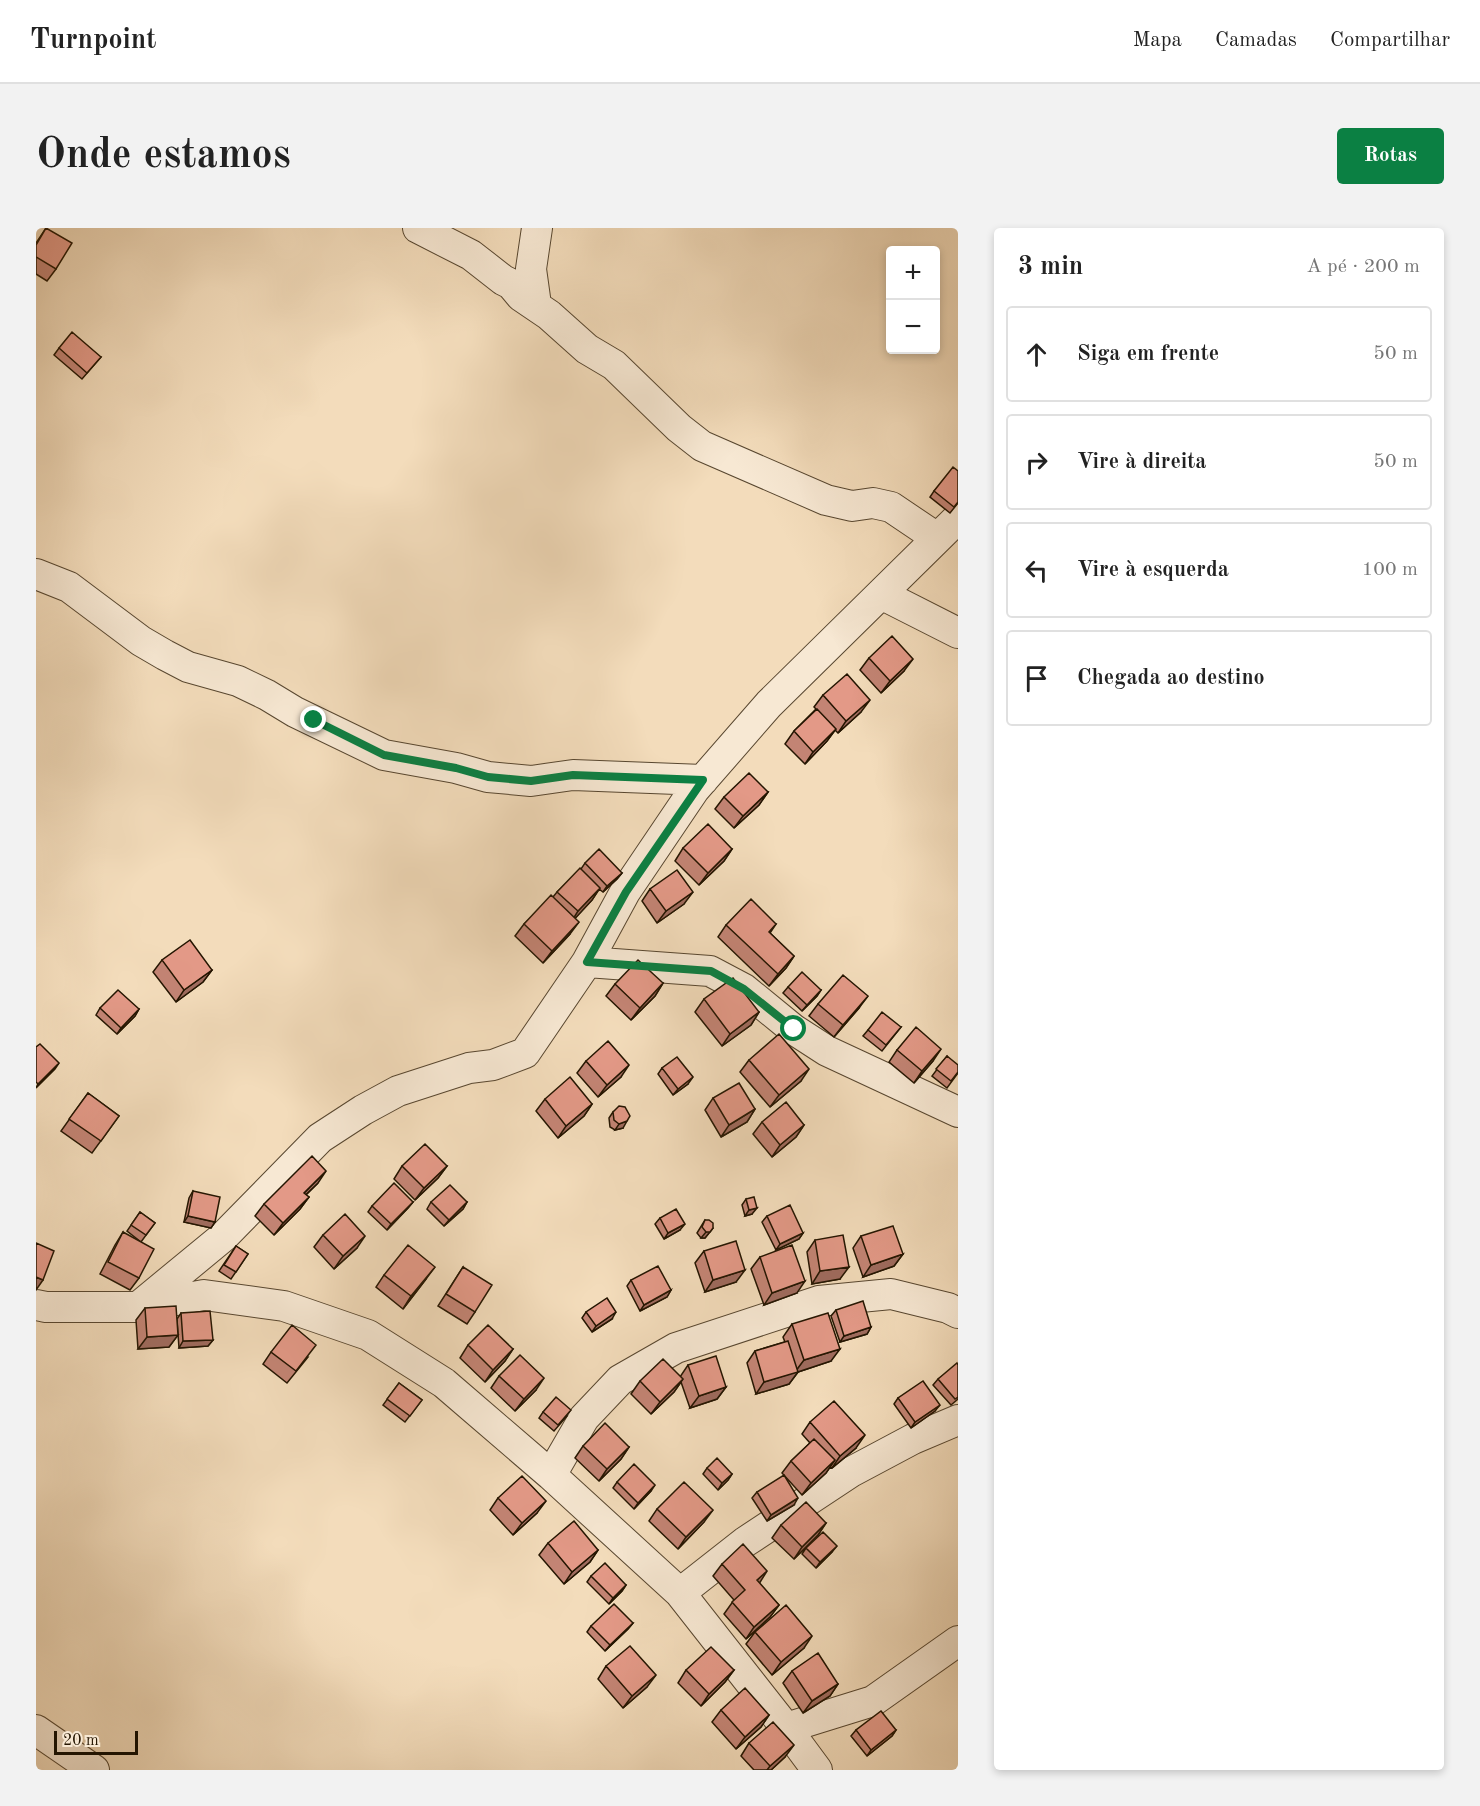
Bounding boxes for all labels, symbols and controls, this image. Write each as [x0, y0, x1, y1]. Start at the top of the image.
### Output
text: Turnpoint [30, 27, 157, 55]
text: Mapa [1133, 30, 1182, 51]
text: Camadas [1215, 30, 1297, 51]
text: Compartilhar [1330, 30, 1450, 51]
button: Rotas [1337, 128, 1444, 184]
text: Onde estamos [36, 135, 291, 177]
map controls [886, 246, 940, 354]
button: + [886, 246, 940, 300]
text: 3 min [1018, 254, 1083, 280]
text: A pé · 200 m [1306, 257, 1420, 277]
button: − [886, 300, 940, 354]
icon: ahead [1020, 338, 1053, 371]
text: Siga em frente [1077, 343, 1219, 365]
text: 50 m [1373, 344, 1418, 364]
icon: right [1020, 446, 1053, 479]
text: Vire à direita [1077, 451, 1207, 473]
text: 50 m [1373, 452, 1418, 472]
icon: left [1020, 554, 1053, 587]
text: Vire à esquerda [1077, 559, 1229, 581]
text: 100 m [1362, 560, 1418, 580]
icon: arrive [1020, 662, 1053, 695]
text: Chegada ao destino [1077, 667, 1265, 689]
route end [300, 706, 326, 732]
route start [780, 1015, 806, 1041]
scale bar [54, 1728, 138, 1756]
text: 20 m [63, 1733, 99, 1749]

